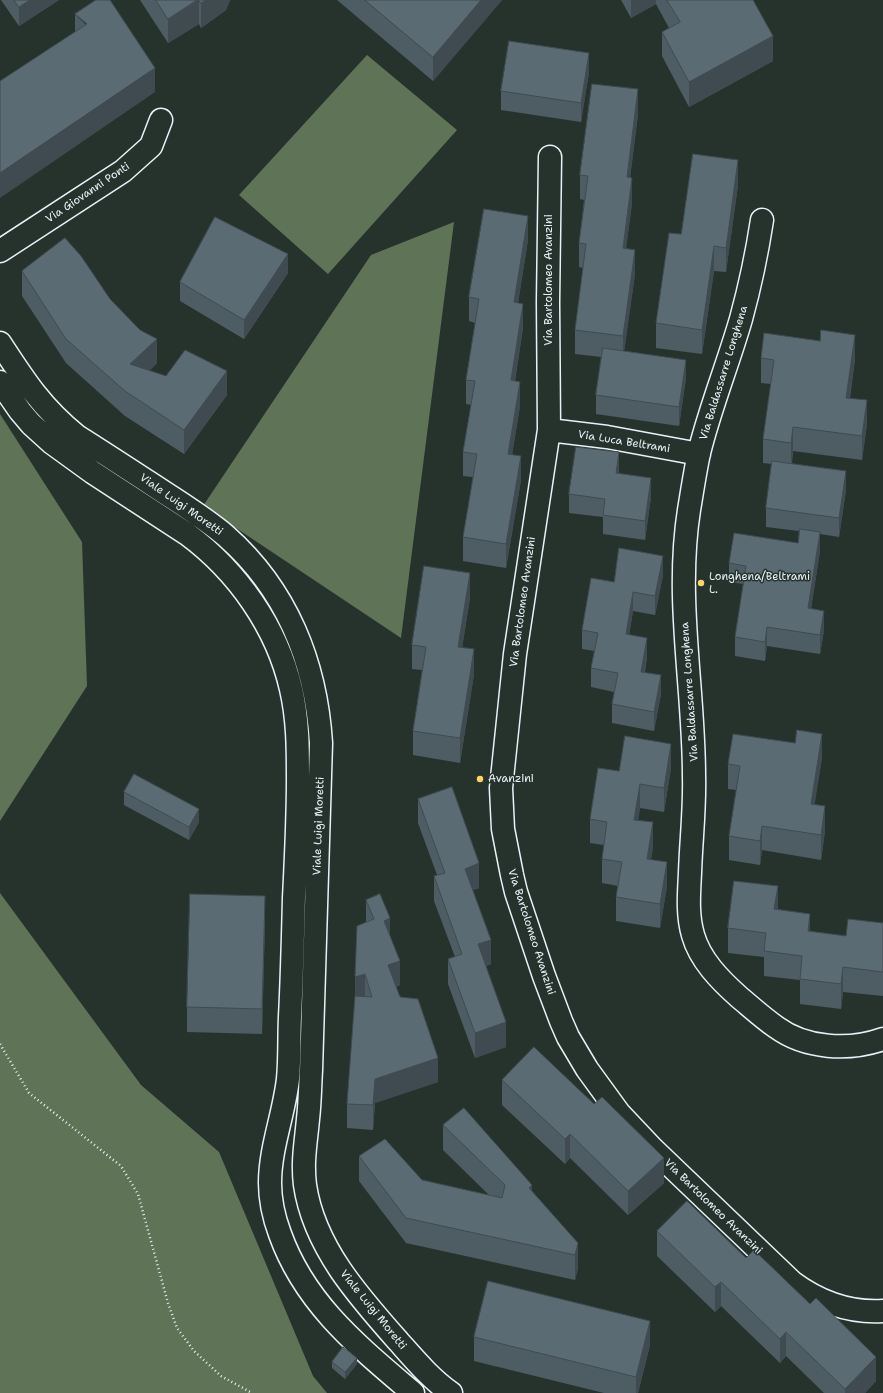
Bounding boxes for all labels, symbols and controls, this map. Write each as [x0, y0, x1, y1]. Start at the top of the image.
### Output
street label: Via Giovanni Ponti [43, 160, 133, 226]
street label: Via Bartolomeo Avanzini [542, 214, 556, 346]
street label: Via Baldassarre Longhena [697, 304, 751, 442]
street label: Via Luca Beltrami [577, 428, 671, 456]
street label: Viale Luigi Moretti [137, 471, 225, 539]
street label: Via Bartolomeo Avanzini [507, 536, 539, 668]
place label: Longhena/Beltrami L. [709, 570, 810, 596]
marker: Longhena/Beltrami L. [696, 578, 706, 588]
street label: Via Baldassarre Longhena [679, 622, 701, 762]
place label: Avanzini [488, 772, 534, 786]
marker: Avanzini [475, 774, 485, 784]
street label: Viale Luigi Moretti [311, 776, 327, 876]
street label: Via Bartolomeo Avanzini [504, 867, 558, 997]
street label: Via Bartolomeo Avanzini [661, 1157, 765, 1257]
street label: Viale Luigi Moretti [337, 1267, 409, 1353]

